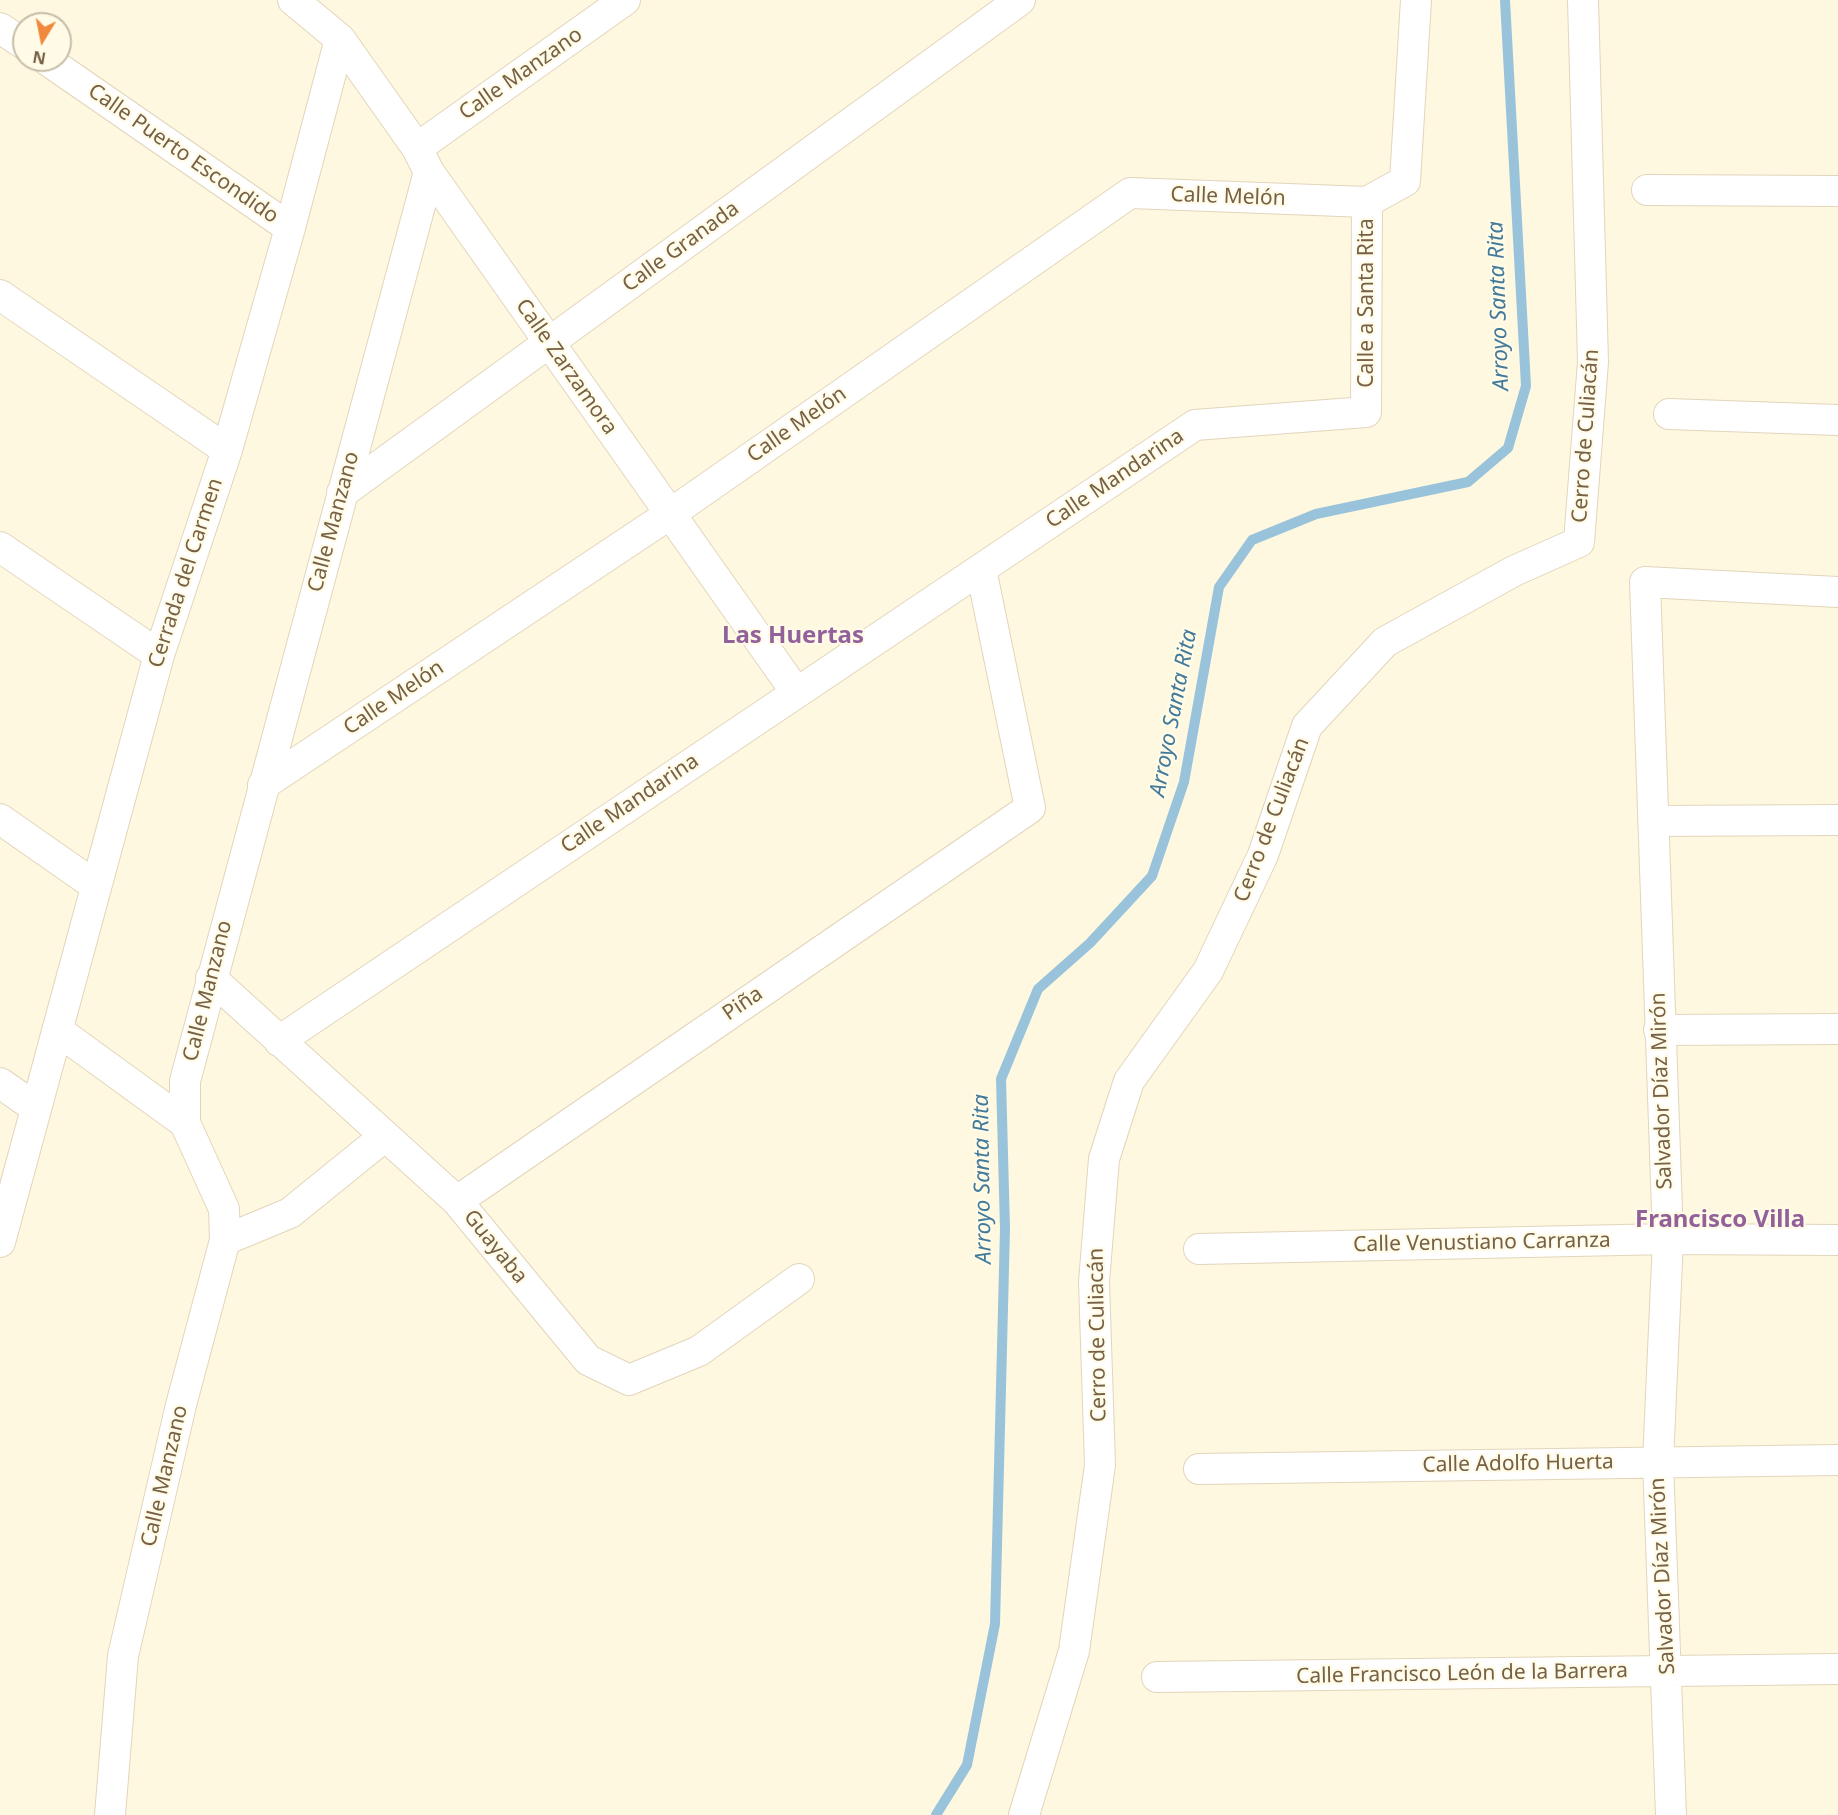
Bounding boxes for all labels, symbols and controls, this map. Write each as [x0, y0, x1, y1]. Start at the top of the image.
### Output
north arrow [12, 12, 72, 72]
street label: Calle Manzano [455, 22, 587, 126]
text: N [31, 46, 48, 70]
street label: Calle Puerto Escondido [83, 79, 283, 229]
street label: Calle Melón [1170, 182, 1286, 212]
street label: Calle Granada [618, 196, 744, 298]
street label: Calle a Santa Rita [1354, 218, 1380, 388]
water label: Arroyo Santa Rita [1483, 221, 1515, 391]
street label: Calle Zarzamora [510, 294, 622, 440]
street label: Cerro de Culiacán [1567, 348, 1605, 524]
street label: Calle Melón [743, 382, 851, 468]
street label: Calle Mandarina [1041, 424, 1189, 534]
street label: Calle Manzano [303, 449, 365, 595]
street label: Cerrada del Carmen [143, 475, 229, 671]
district label: Las Huertas [722, 622, 864, 650]
water label: Arroyo Santa Rita [1145, 627, 1203, 799]
street label: Calle Melón [339, 655, 449, 741]
street label: Cerro de Culiacán [1229, 734, 1315, 906]
street label: Calle Mandarina [556, 749, 704, 859]
street label: Calle Manzano [178, 918, 238, 1064]
street label: Piña [718, 982, 768, 1026]
street label: Salvador Díaz Mirón [1646, 992, 1678, 1190]
water label: Arroyo Santa Rita [968, 1094, 998, 1264]
street label: Guayaba [458, 1205, 532, 1289]
district label: Francisco Villa [1635, 1206, 1805, 1234]
street label: Calle Venustiano Carranza [1353, 1228, 1611, 1258]
street label: Cerro de Culiacán [1084, 1248, 1112, 1422]
street label: Calle Manzano [136, 1403, 194, 1549]
street label: Calle Adolfo Huerta [1422, 1450, 1614, 1478]
street label: Salvador Díaz Mirón [1645, 1477, 1681, 1675]
street label: Calle Francisco León de la Barrera [1296, 1659, 1628, 1689]

